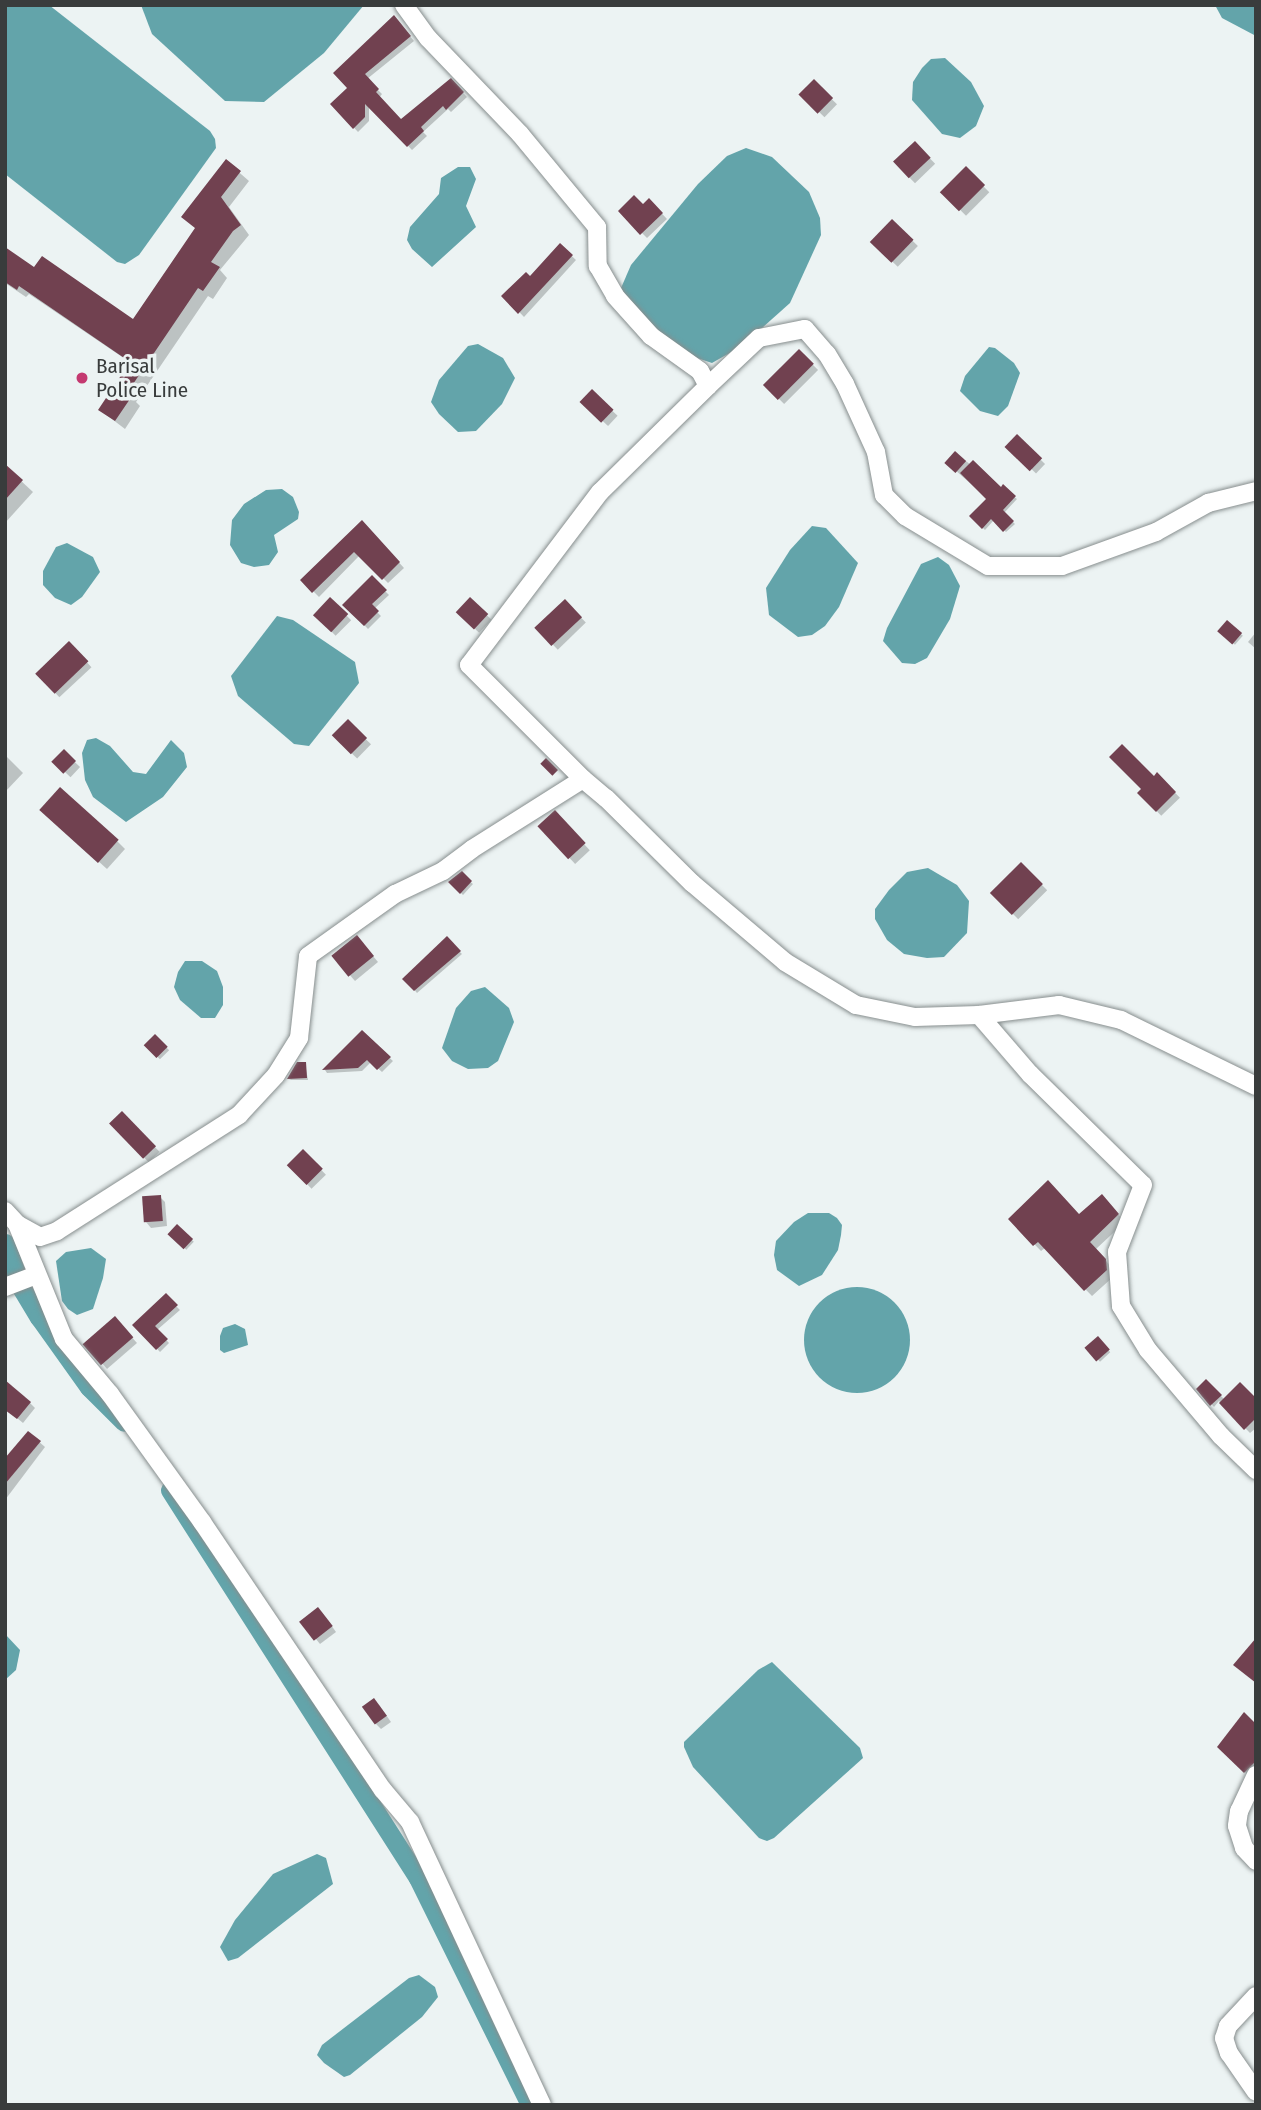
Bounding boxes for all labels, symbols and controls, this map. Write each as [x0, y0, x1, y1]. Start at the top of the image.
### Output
place label: Barisal Police Line [96, 353, 188, 403]
marker: Barisal Police Line [74, 370, 90, 386]

